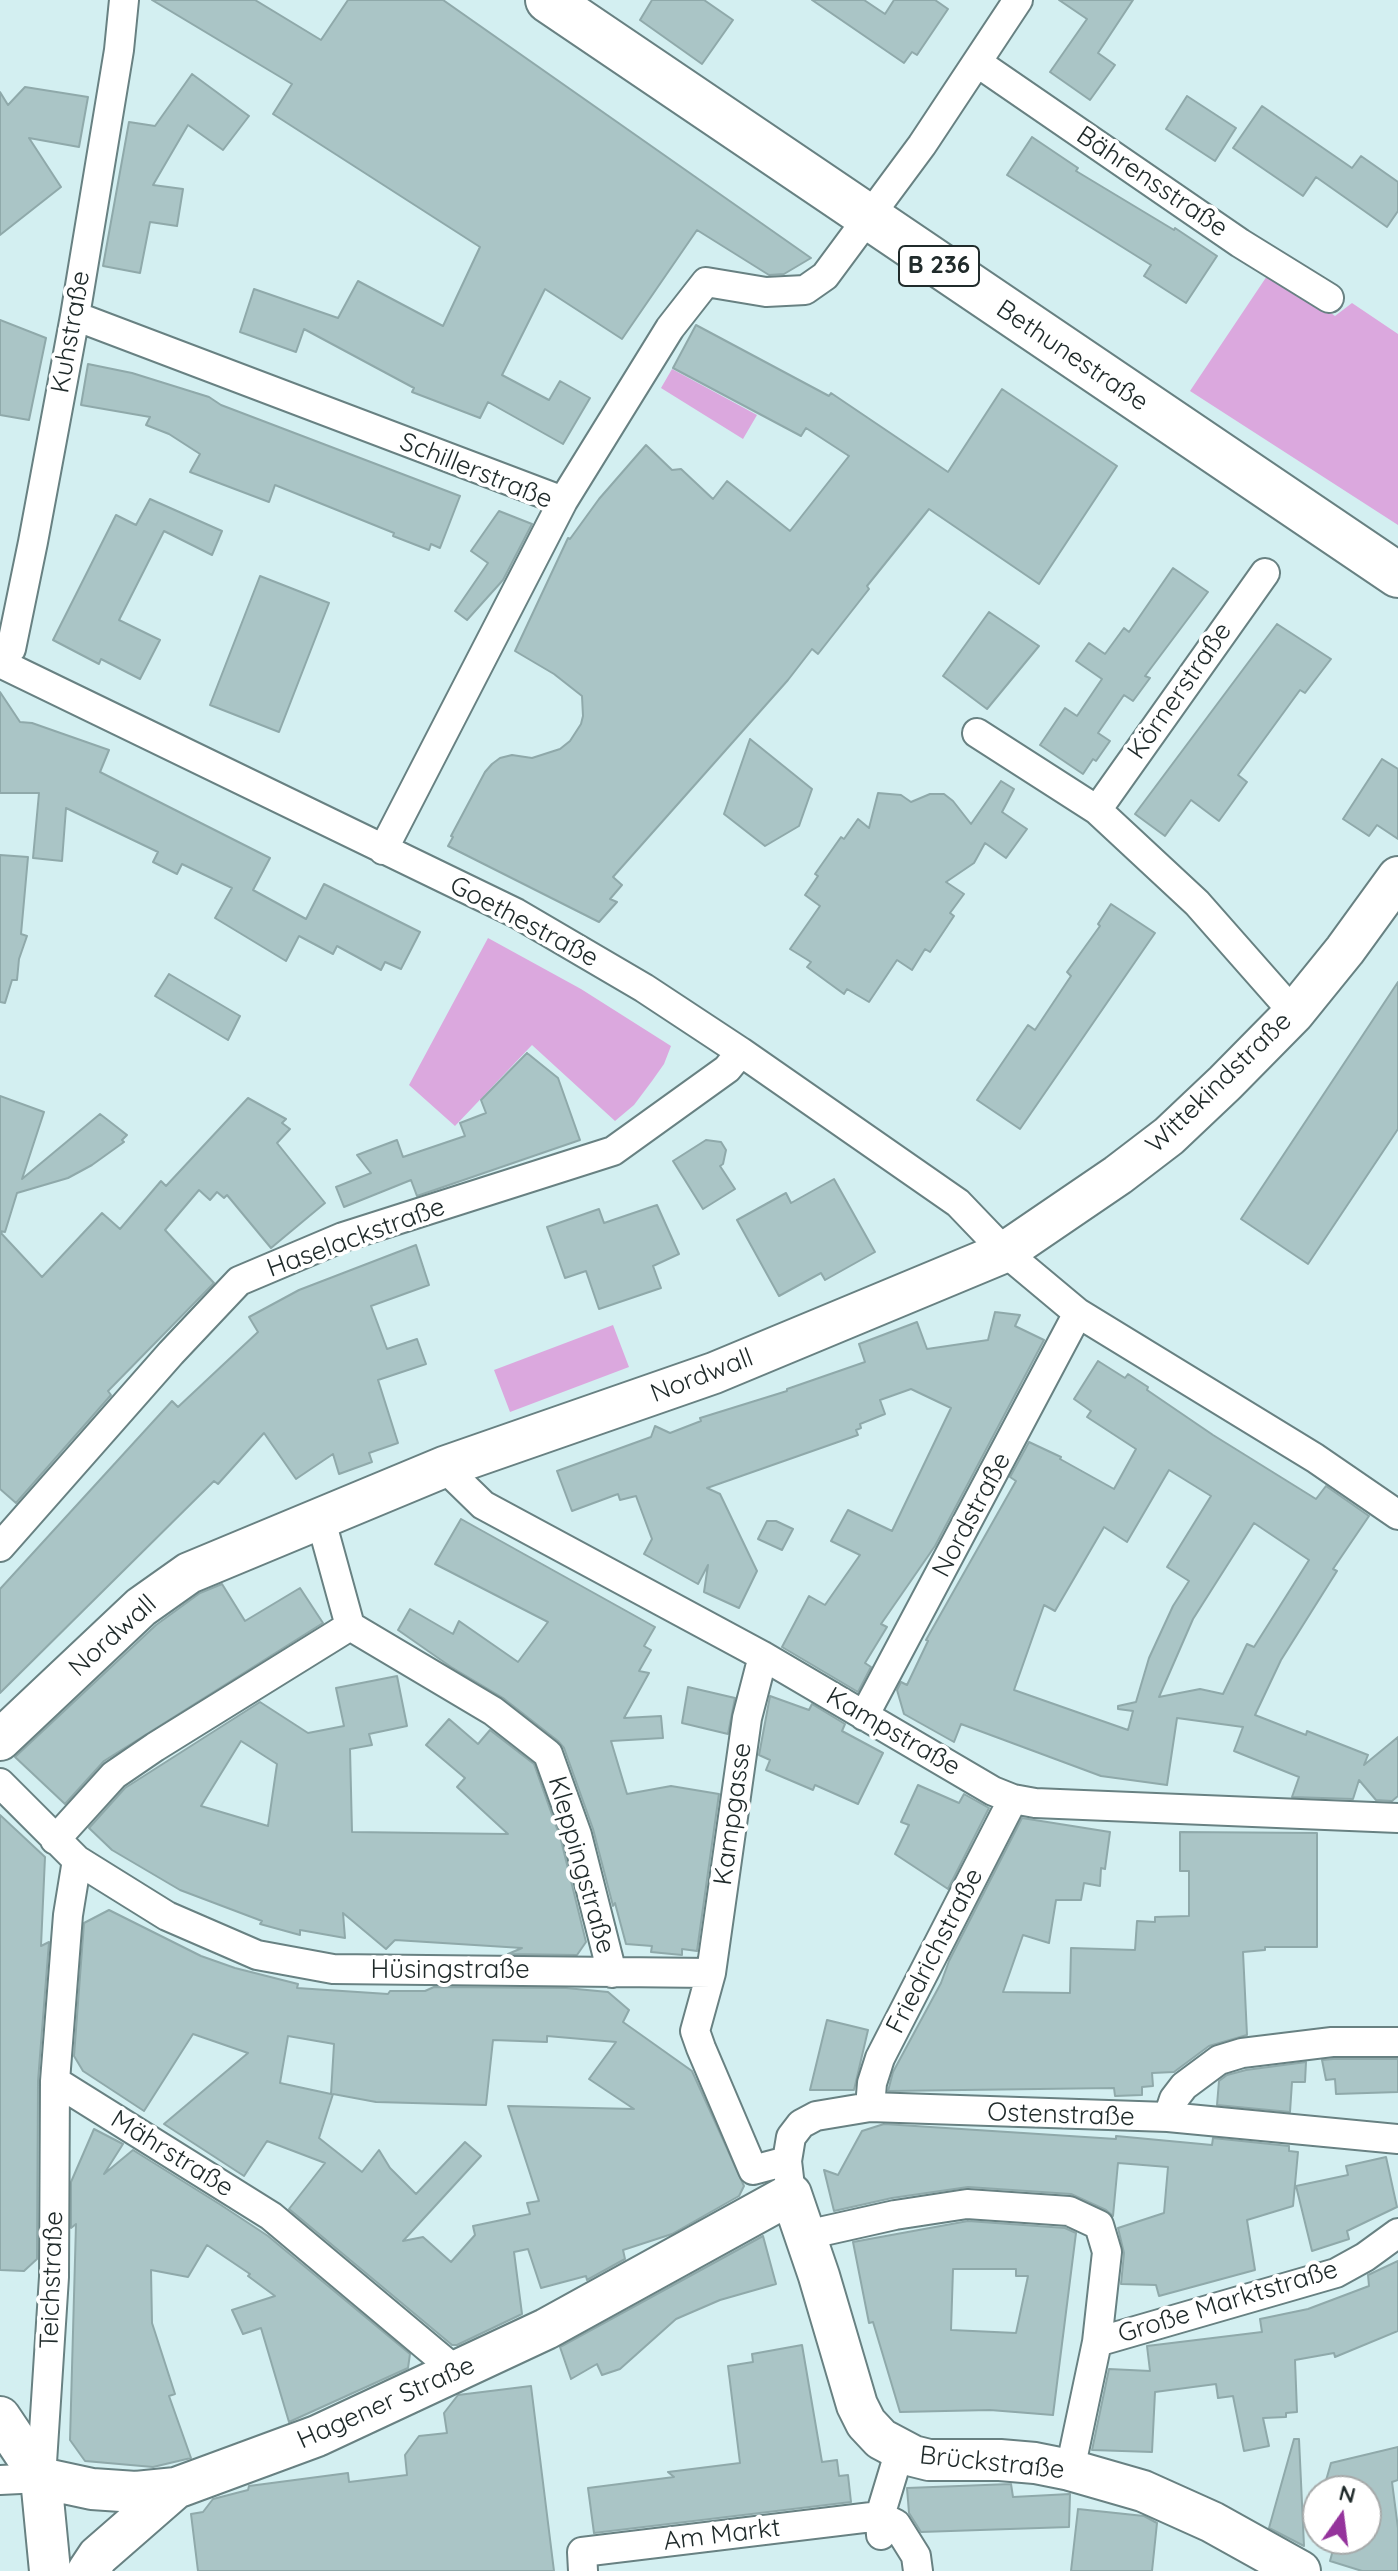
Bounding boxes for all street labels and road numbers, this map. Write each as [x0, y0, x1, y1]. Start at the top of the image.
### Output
street label: Bährensstraße [1070, 120, 1234, 244]
road number: B 236 [899, 246, 979, 286]
street label: Kuhstraße [45, 268, 97, 396]
street label: Bethunestraße [990, 294, 1154, 418]
street label: Schillerstraße [395, 426, 557, 516]
street label: Körnerstraße [1121, 617, 1239, 765]
street label: Goethestraße [444, 870, 604, 974]
street label: Wittekindstraße [1140, 1006, 1298, 1160]
street label: Haselackstraße [263, 1191, 449, 1285]
street label: Nordwall [646, 1342, 758, 1410]
street label: Nordstraße [926, 1447, 1018, 1583]
street label: Nordwall [63, 1589, 163, 1683]
street label: Kampstraße [820, 1681, 966, 1783]
street label: Kampgasse [708, 1741, 758, 1887]
street label: Kleppingstraße [541, 1773, 621, 1957]
street label: Friedrichstraße [880, 1863, 990, 2039]
street label: Hüsingstraße [370, 1954, 530, 1986]
street label: Ostenstraße [987, 2097, 1135, 2133]
street label: Mährstraße [105, 2104, 239, 2204]
street label: Teichstraße [34, 2211, 70, 2349]
street label: Große Marktstraße [1114, 2254, 1342, 2350]
street label: Hagener Straße [292, 2350, 480, 2456]
street label: Brückstraße [918, 2440, 1066, 2486]
street label: Am Markt [662, 2512, 782, 2558]

